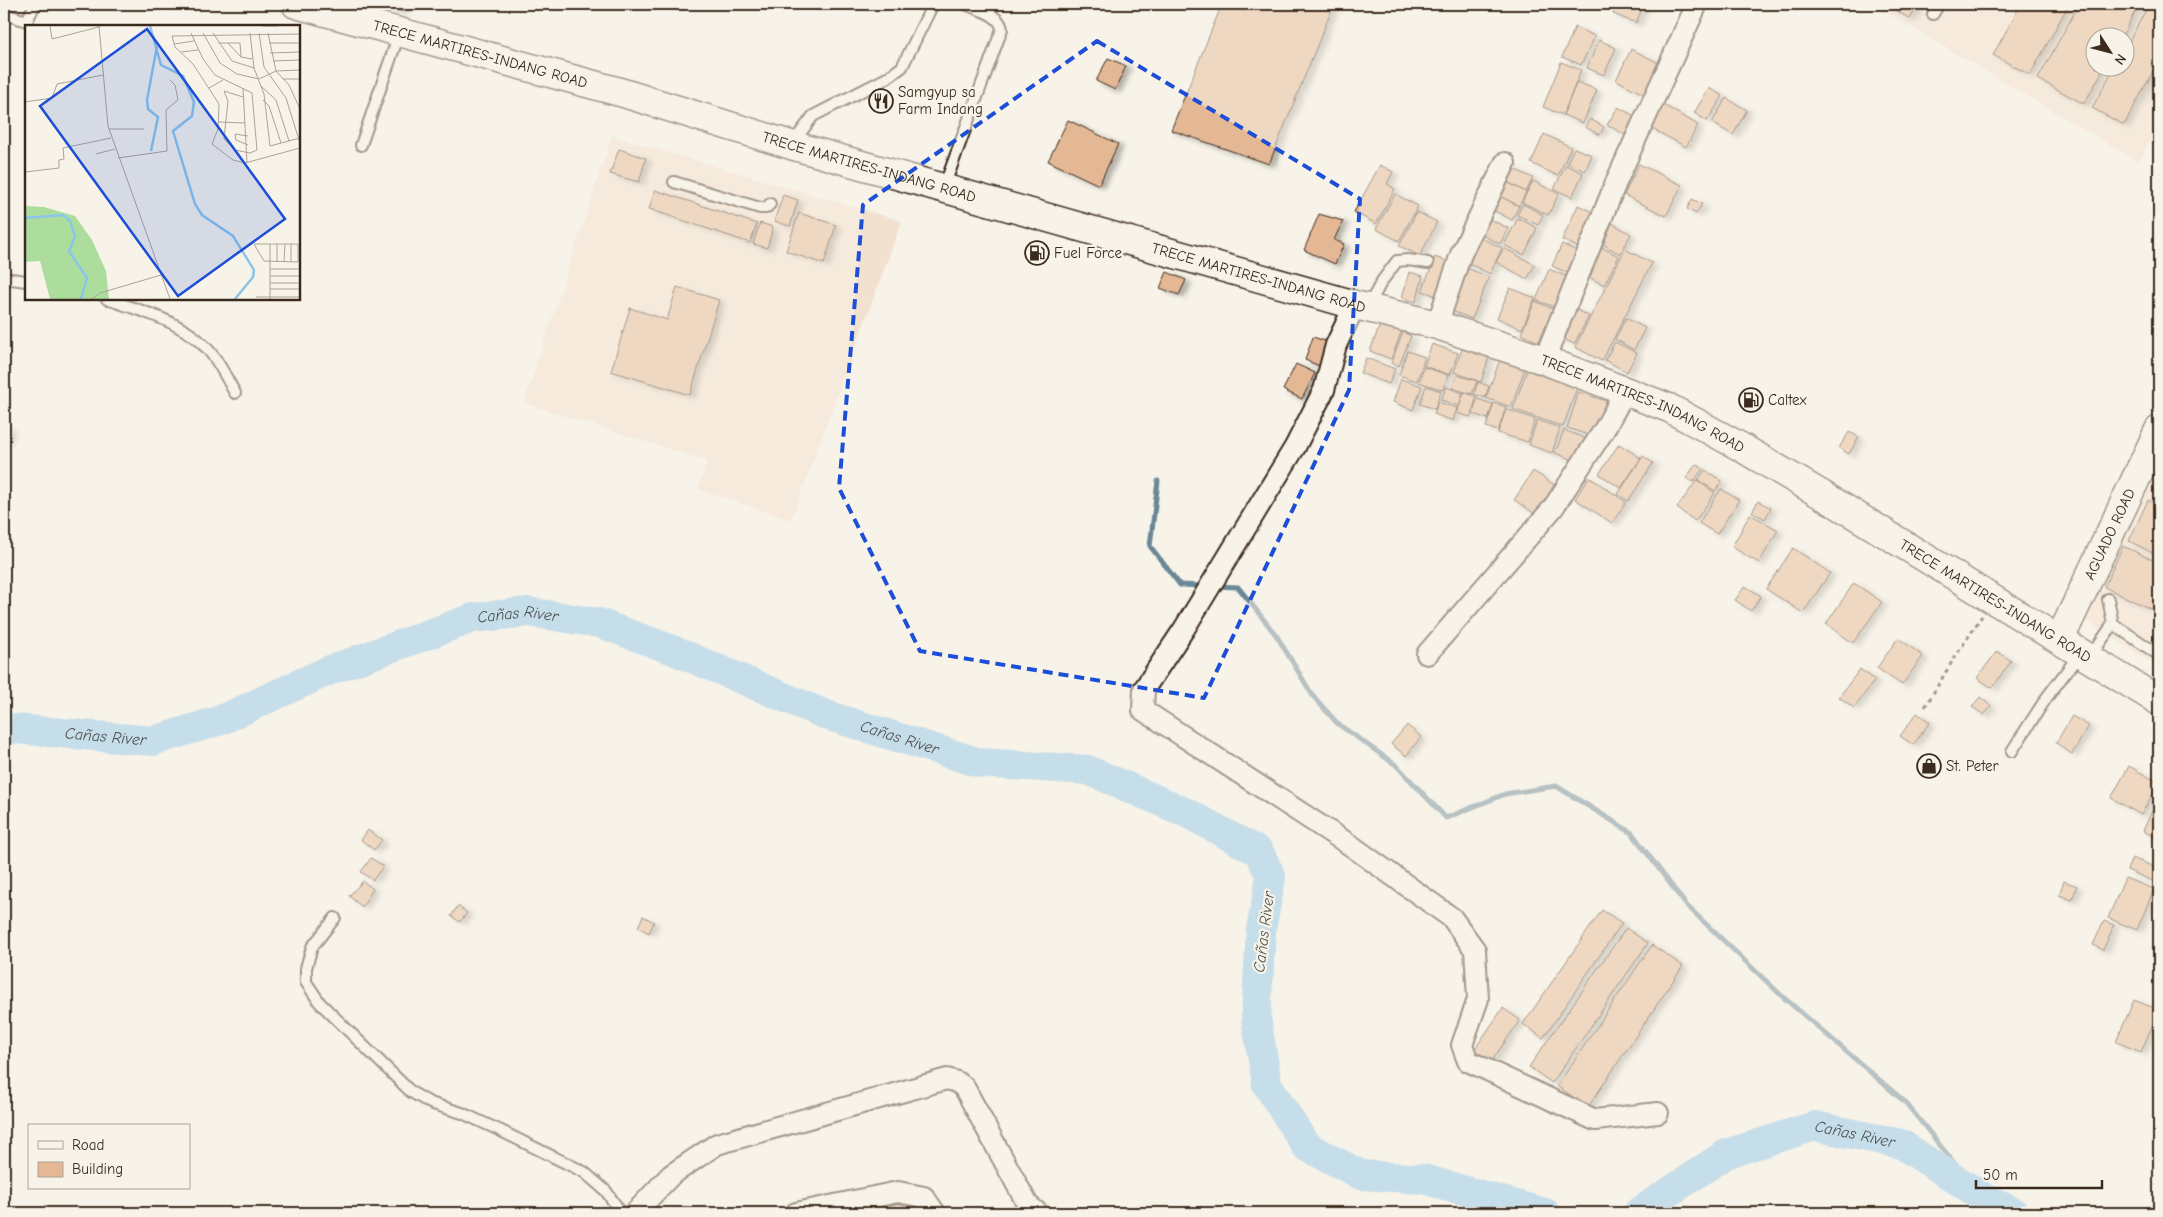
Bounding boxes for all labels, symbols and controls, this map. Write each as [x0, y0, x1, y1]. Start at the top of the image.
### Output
street label: TRECE MARTIRES-INDANG ROAD [371, 16, 590, 92]
inset map [25, 25, 300, 300]
north arrow [2086, 28, 2136, 78]
text: N [2111, 51, 2130, 68]
place label: Samgyup sa Farm Indang [898, 83, 983, 118]
restaurant icon: Samgyup sa Farm Indang [868, 88, 894, 114]
street label: TRECE MARTIRES-INDANG ROAD [760, 128, 978, 206]
street label: TRECE MARTIRES-INDANG ROAD [1150, 239, 1368, 316]
fuel station icon: Fuel Force [1024, 240, 1050, 266]
place label: Fuel Force [1054, 244, 1123, 262]
street label: TRECE MARTIRES-INDANG ROAD [1538, 351, 1748, 456]
fuel station icon: Caltex [1738, 387, 1764, 413]
place label: Caltex [1768, 391, 1808, 409]
street label: AGUADO ROAD [2080, 486, 2139, 583]
street label: TRECE MARTIRES-INDANG ROAD [1896, 535, 2095, 666]
water label: Cañas River [476, 603, 560, 626]
water label: Cañas River [858, 717, 942, 759]
water label: Cañas River [64, 724, 148, 749]
shop icon: St. Peter [1916, 753, 1942, 779]
place label: St. Peter [1946, 757, 1999, 775]
water label: Cañas River [1250, 890, 1278, 973]
water label: Cañas River [1813, 1117, 1897, 1152]
legend [28, 1124, 190, 1190]
text: Road [72, 1136, 104, 1154]
scale bar [1976, 1157, 2102, 1189]
text: Building [72, 1160, 123, 1178]
text: 50 m [1983, 1166, 2018, 1184]

